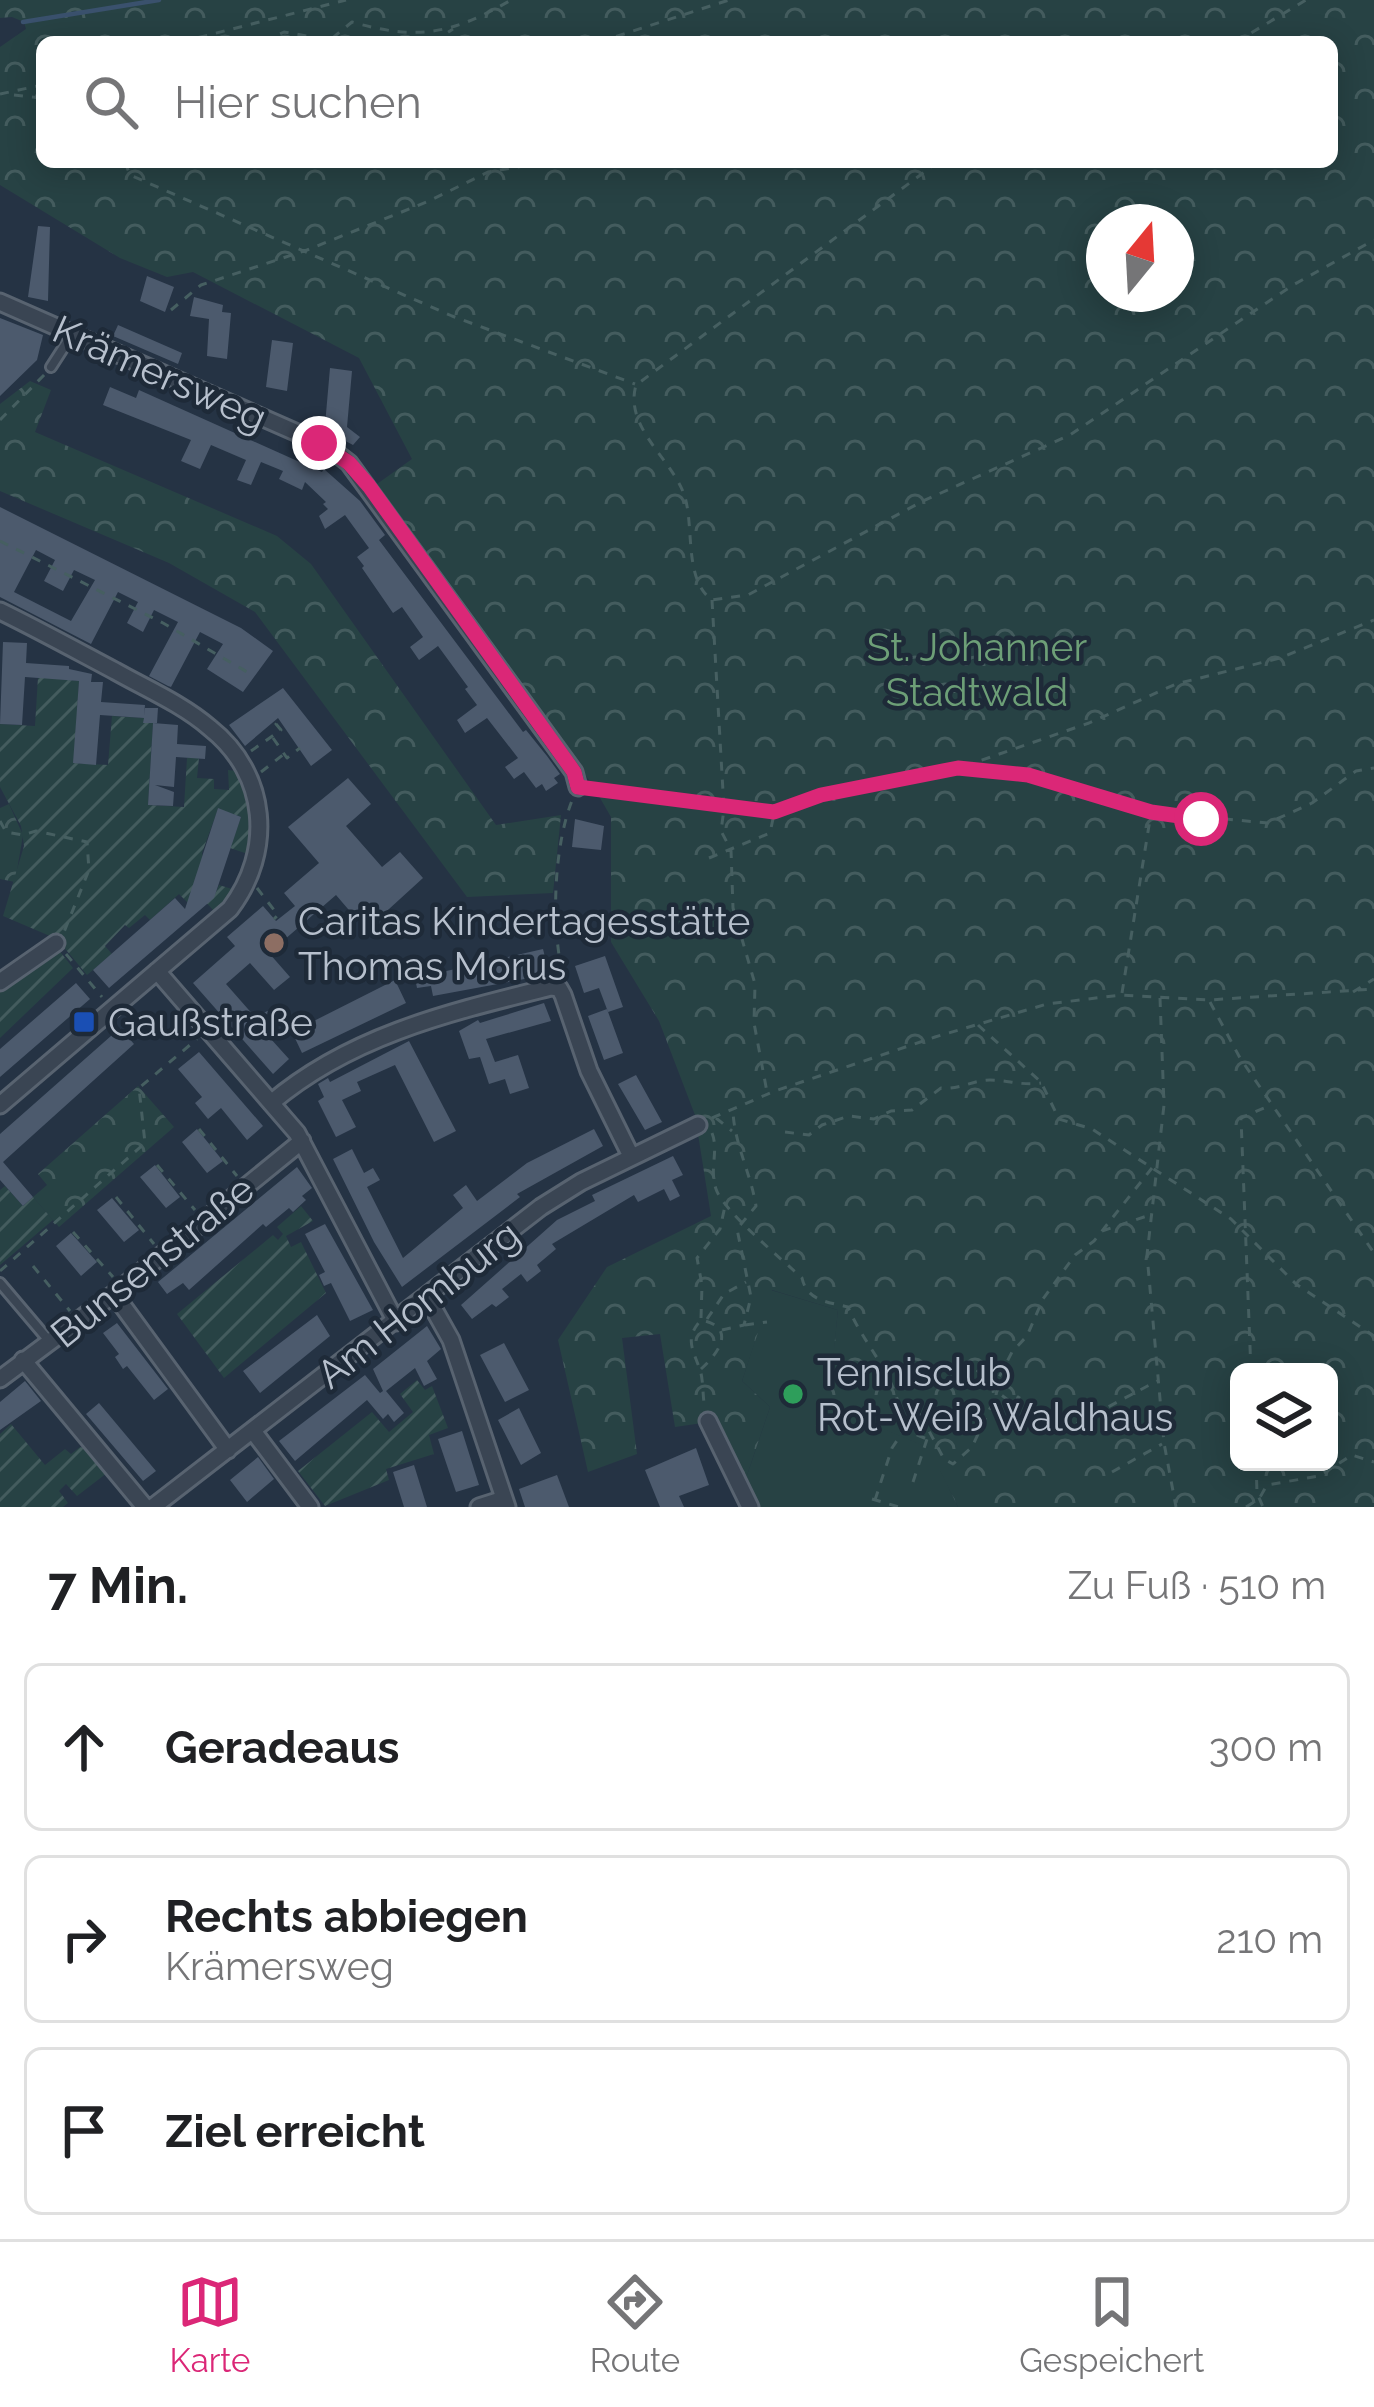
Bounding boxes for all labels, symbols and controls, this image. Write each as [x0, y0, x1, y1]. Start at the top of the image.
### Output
search box [36, 36, 1338, 168]
icon: search [78, 69, 144, 135]
text: Hier suchen [174, 76, 422, 129]
north arrow [1086, 204, 1194, 312]
street label: Krämersweg [46, 305, 274, 441]
route end [292, 416, 346, 470]
park label: St. Johanner Stadtwald [867, 624, 1087, 715]
route start [1174, 792, 1228, 846]
place label: Caritas Kindertagesstätte Thomas Morus [298, 898, 750, 989]
marker: Caritas Kindertagesstätte Thomas Morus [261, 930, 287, 956]
place label: Gaußstraße [108, 999, 313, 1045]
marker: Gaußstraße [71, 1009, 97, 1035]
street label: Bunsenstraße [41, 1165, 263, 1357]
street label: Am Homburg [308, 1211, 528, 1397]
place label: Tennisclub Rot-Weiß Waldhaus [817, 1349, 1173, 1440]
map controls [1230, 1363, 1338, 1471]
button: layers [1230, 1363, 1338, 1471]
marker: Tennisclub Rot-Weiß Waldhaus [780, 1381, 806, 1407]
text: 7 Min. [48, 1555, 188, 1615]
text: Zu Fuß · 510 m [1068, 1562, 1326, 1608]
icon: ahead [51, 1714, 117, 1780]
text: Geradeaus [165, 1721, 400, 1774]
text: 300 m [1209, 1724, 1323, 1770]
text: Rechts abbiegen [165, 1890, 528, 1943]
icon: right [51, 1906, 117, 1972]
text: 210 m [1216, 1916, 1323, 1962]
text: Krämersweg [165, 1943, 394, 1989]
icon: arrive [51, 2098, 117, 2164]
text: Ziel erreicht [165, 2105, 425, 2158]
tab: Karte [170, 2269, 251, 2380]
tab: Route [590, 2269, 680, 2380]
tab: Gespeichert [1019, 2269, 1204, 2380]

